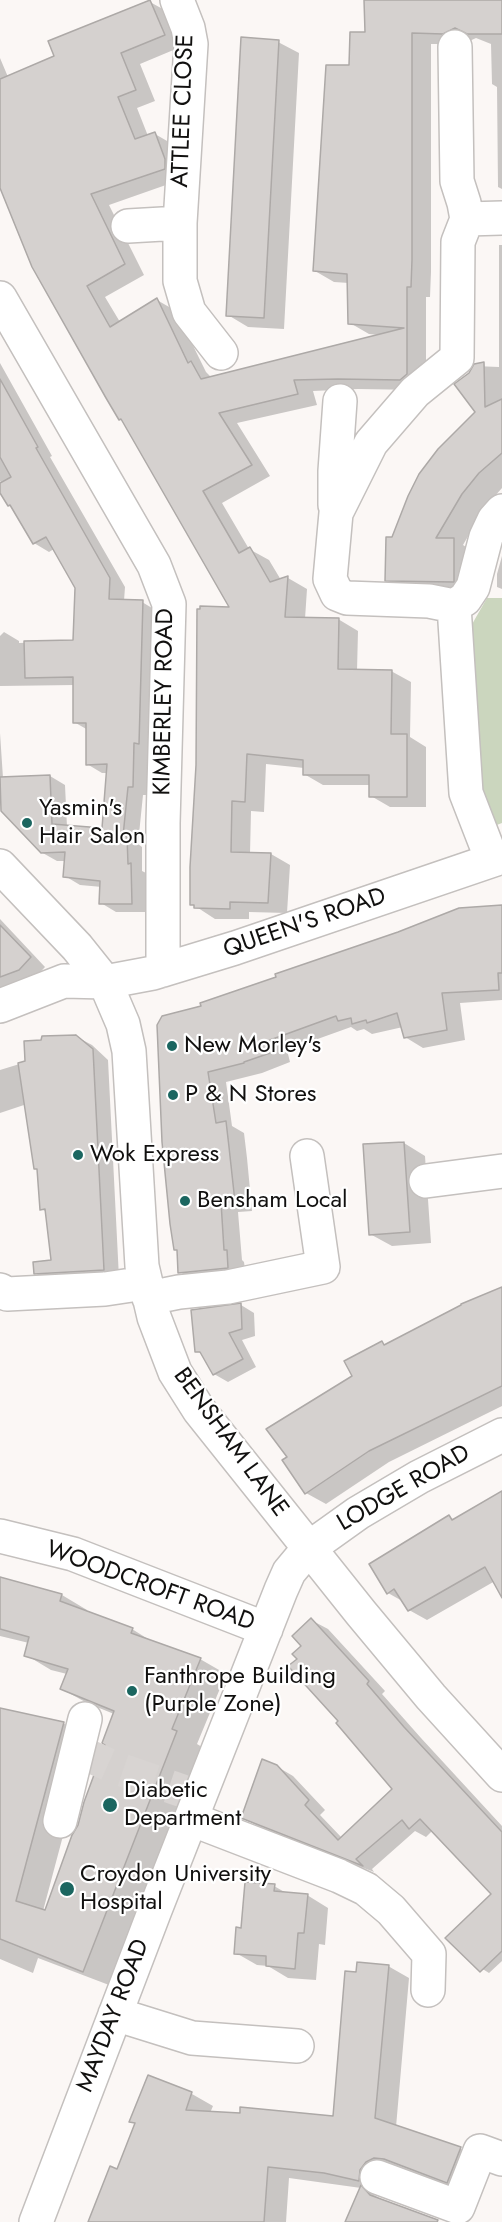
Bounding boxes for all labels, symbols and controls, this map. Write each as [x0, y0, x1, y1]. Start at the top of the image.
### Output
street label: ATTLEE CLOSE [167, 34, 201, 188]
street label: KIMBERLEY ROAD [149, 608, 181, 796]
place label: Yasmin's Hair Salon [39, 795, 145, 851]
marker: Yasmin's Hair Salon [20, 816, 34, 830]
street label: QUEEN'S ROAD [220, 883, 390, 965]
place label: New Morley's [184, 1032, 321, 1060]
marker: New Morley's [165, 1039, 179, 1053]
place label: P & N Stores [185, 1081, 316, 1109]
marker: P & N Stores [166, 1088, 180, 1102]
place label: Wok Express [90, 1141, 219, 1169]
marker: Wok Express [71, 1148, 85, 1162]
place label: Bensham Local [197, 1187, 348, 1215]
marker: Bensham Local [178, 1194, 192, 1208]
street label: BENSHAM LANE [166, 1363, 294, 1523]
street label: LODGE ROAD [333, 1439, 475, 1539]
street label: WOODCROFT ROAD [42, 1536, 258, 1638]
place label: Fanthrope Building (Purple Zone) [144, 1663, 336, 1719]
marker: Fanthrope Building (Purple Zone) [125, 1684, 139, 1698]
place label: Diabetic Department [124, 1777, 241, 1833]
marker: Diabetic Department [101, 1796, 119, 1814]
place label: Croydon University Hospital [80, 1861, 271, 1917]
marker: Croydon University Hospital [58, 1880, 76, 1898]
street label: MAYDAY ROAD [72, 1936, 156, 2096]

